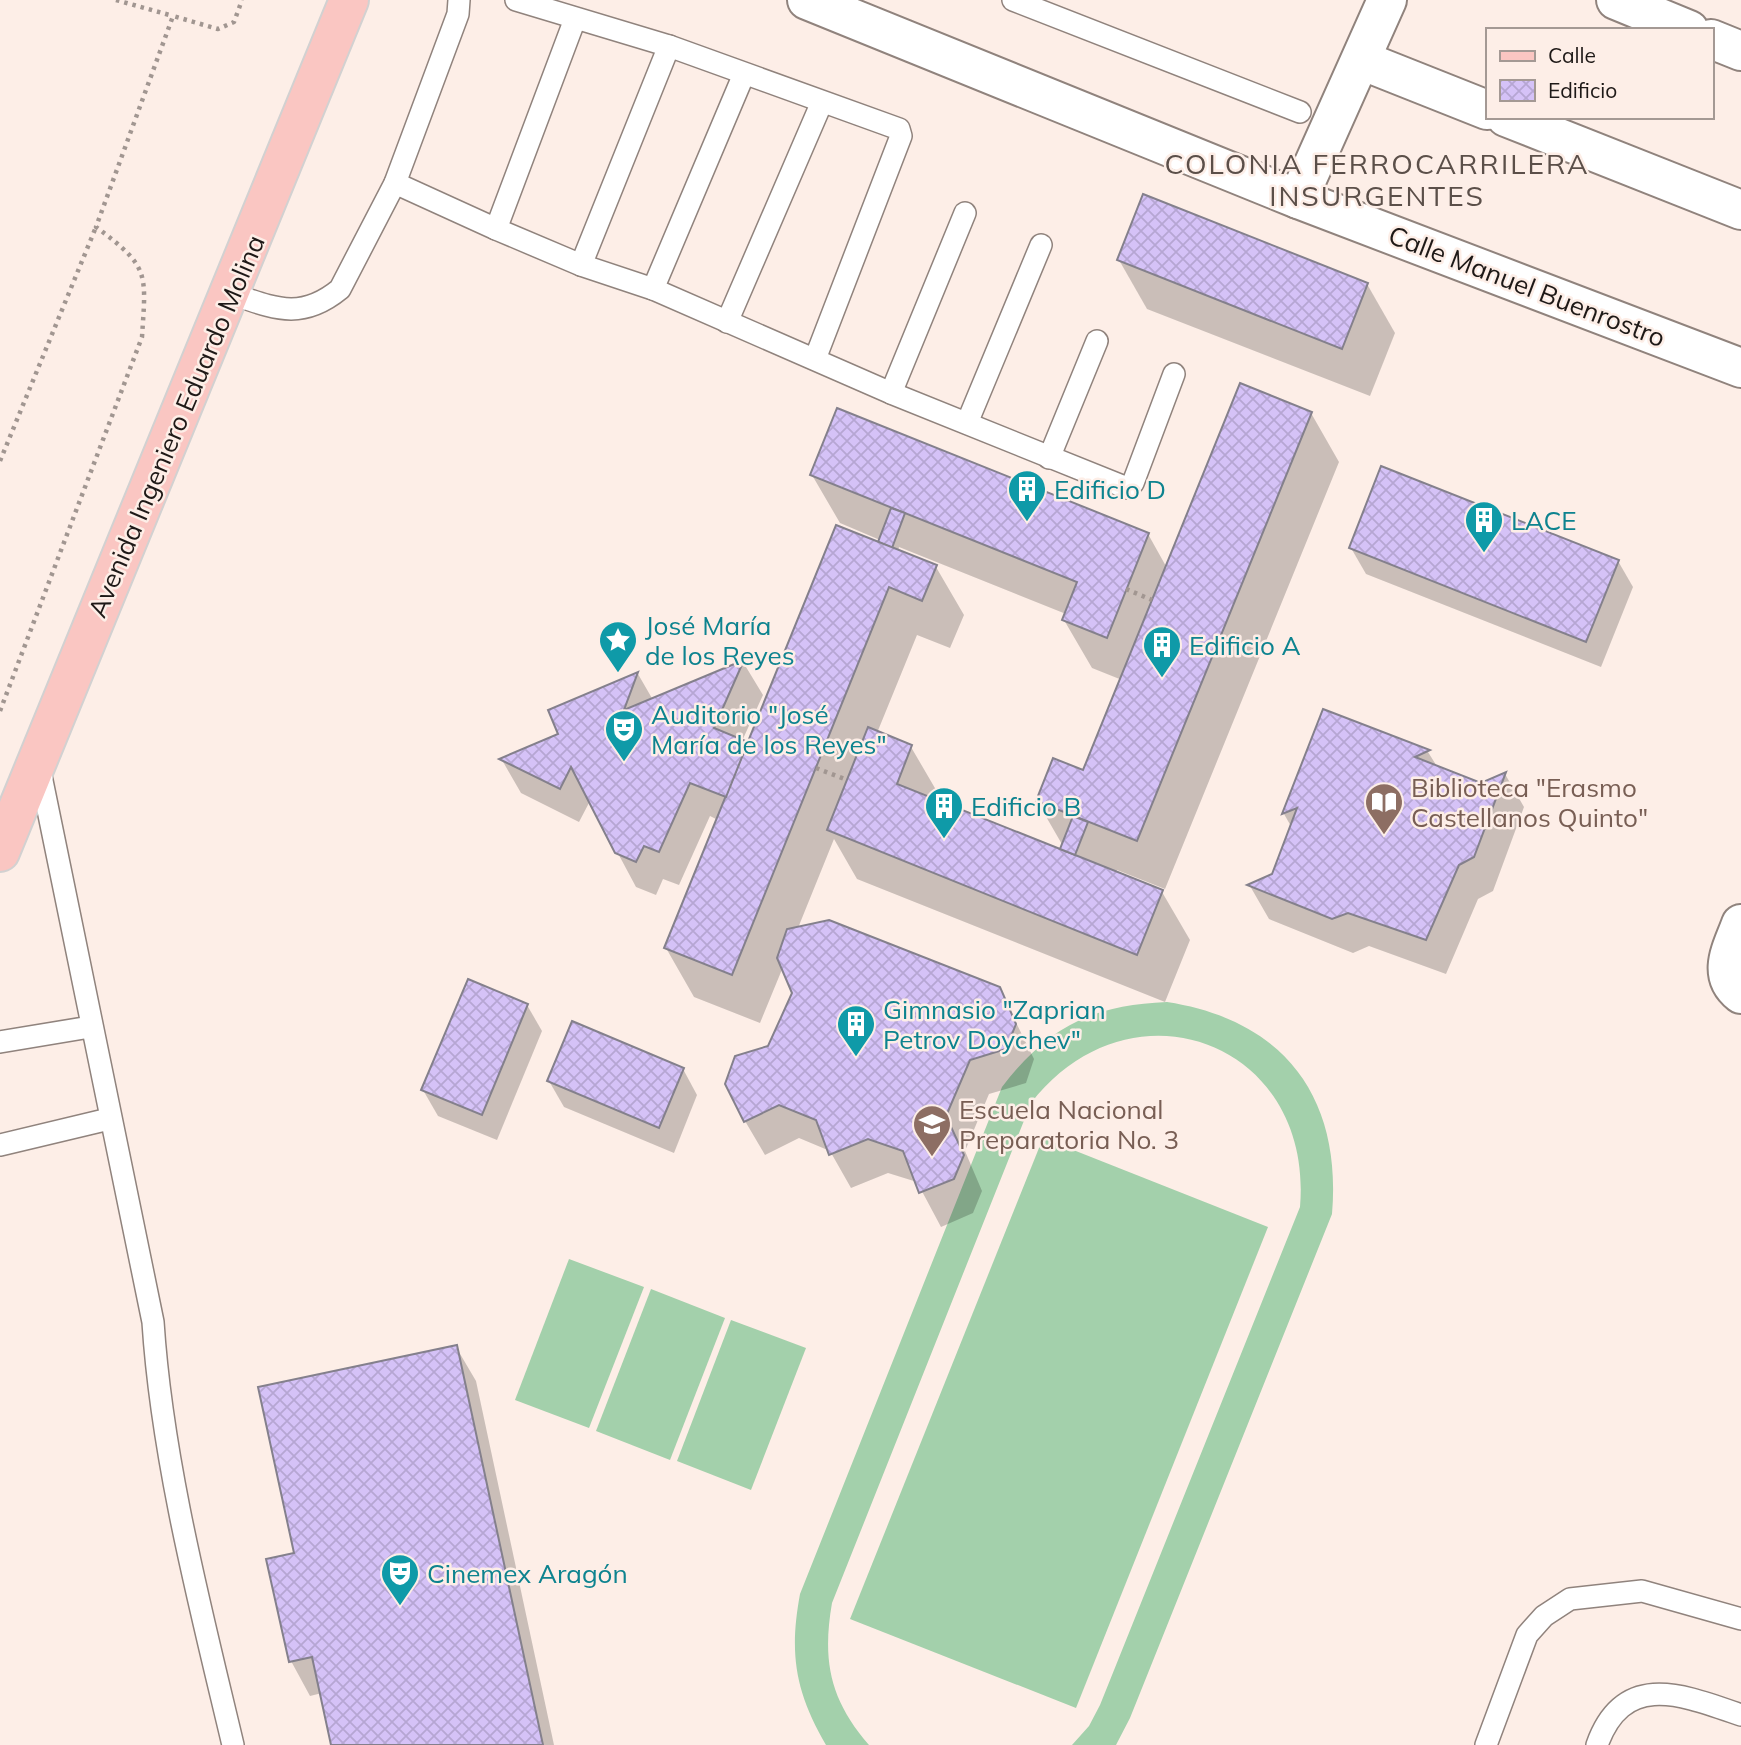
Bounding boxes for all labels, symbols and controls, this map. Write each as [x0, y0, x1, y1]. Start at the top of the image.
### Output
legend [1486, 28, 1713, 119]
text: Calle [1548, 42, 1596, 68]
text: Edificio [1548, 77, 1617, 103]
district label: COLONIA FERROCARRILERA INSURGENTES [1164, 146, 1590, 213]
street label: Calle Manuel Buenrostro [1384, 218, 1670, 354]
street label: Avenida Ingeniero Eduardo Molina [80, 230, 272, 622]
building icon: Edificio D [1006, 468, 1048, 523]
place label: Edificio D [1054, 473, 1166, 506]
building icon: LACE [1463, 499, 1505, 554]
place label: LACE [1511, 504, 1577, 537]
place label: José María de los Reyes [645, 609, 795, 672]
place icon: José María de los Reyes [597, 619, 639, 674]
building icon: Edificio A [1141, 624, 1183, 679]
place label: Edificio A [1189, 629, 1301, 662]
place label: Auditorio "José María de los Reyes" [651, 698, 887, 761]
theatre icon: Auditorio "José María de los Reyes" [603, 708, 645, 763]
place label: Biblioteca "Erasmo Castellanos Quinto" [1411, 771, 1648, 834]
library icon: Biblioteca "Erasmo Castellanos Quinto" [1363, 781, 1405, 836]
building icon: Edificio B [923, 785, 965, 840]
place label: Edificio B [971, 790, 1081, 823]
place label: Gimnasio "Zaprian Petrov Doychev" [883, 993, 1106, 1056]
building icon: Gimnasio "Zaprian Petrov Doychev" [835, 1003, 877, 1058]
place label: Escuela Nacional Preparatoria No. 3 [959, 1093, 1179, 1156]
school or university icon: Escuela Nacional Preparatoria No. 3 [911, 1103, 953, 1158]
theatre icon: Cinemex Aragón [379, 1552, 421, 1607]
place label: Cinemex Aragón [427, 1557, 628, 1590]

